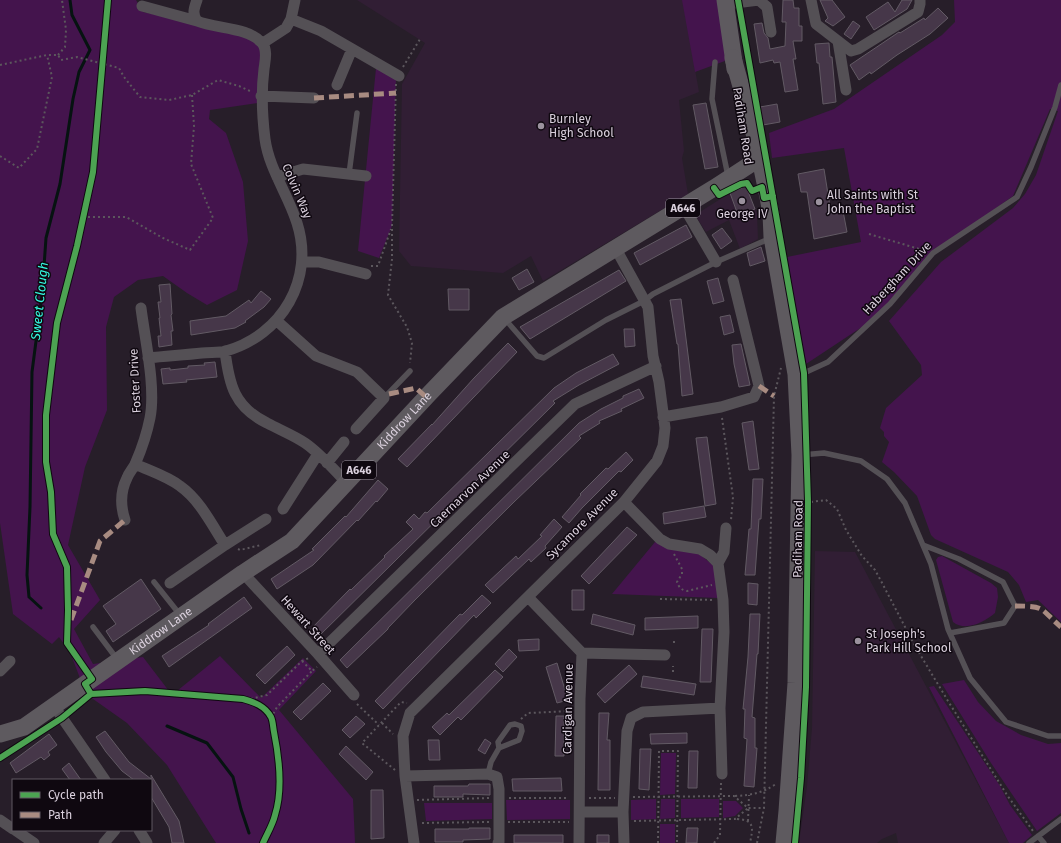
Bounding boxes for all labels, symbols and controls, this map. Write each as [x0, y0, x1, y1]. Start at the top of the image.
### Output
street label: Padiham Road [730, 86, 756, 166]
place label: Burnley High School [549, 112, 614, 140]
marker: Burnley High School [536, 121, 546, 131]
street label: Colvin Way [279, 161, 315, 221]
place label: All Saints with St John the Baptist [827, 188, 919, 216]
marker: George IV [737, 196, 747, 206]
marker: All Saints with St John the Baptist [814, 197, 824, 207]
road number: A646 [666, 199, 700, 217]
place label: George IV [716, 207, 768, 221]
street label: Habergham Drive [860, 239, 934, 317]
water label: Sweet Clough [28, 261, 51, 342]
street label: Foster Drive [126, 348, 144, 414]
street label: Kiddrow Lane [374, 389, 435, 452]
street label: Caernarvon Avenue [427, 447, 513, 531]
road number: A646 [342, 461, 376, 479]
street label: Sycamore Avenue [543, 485, 621, 563]
street label: Padiham Road [790, 500, 806, 578]
street label: Hewart Street [278, 593, 339, 658]
street label: Kiddrow Lane [126, 604, 195, 658]
place label: St Joseph's Park Hill School [866, 627, 952, 655]
marker: St Joseph's Park Hill School [853, 636, 863, 646]
street label: Cardigan Avenue [560, 664, 576, 754]
legend [12, 779, 152, 831]
text: Cycle path [48, 788, 104, 802]
text: Path [48, 808, 72, 822]

